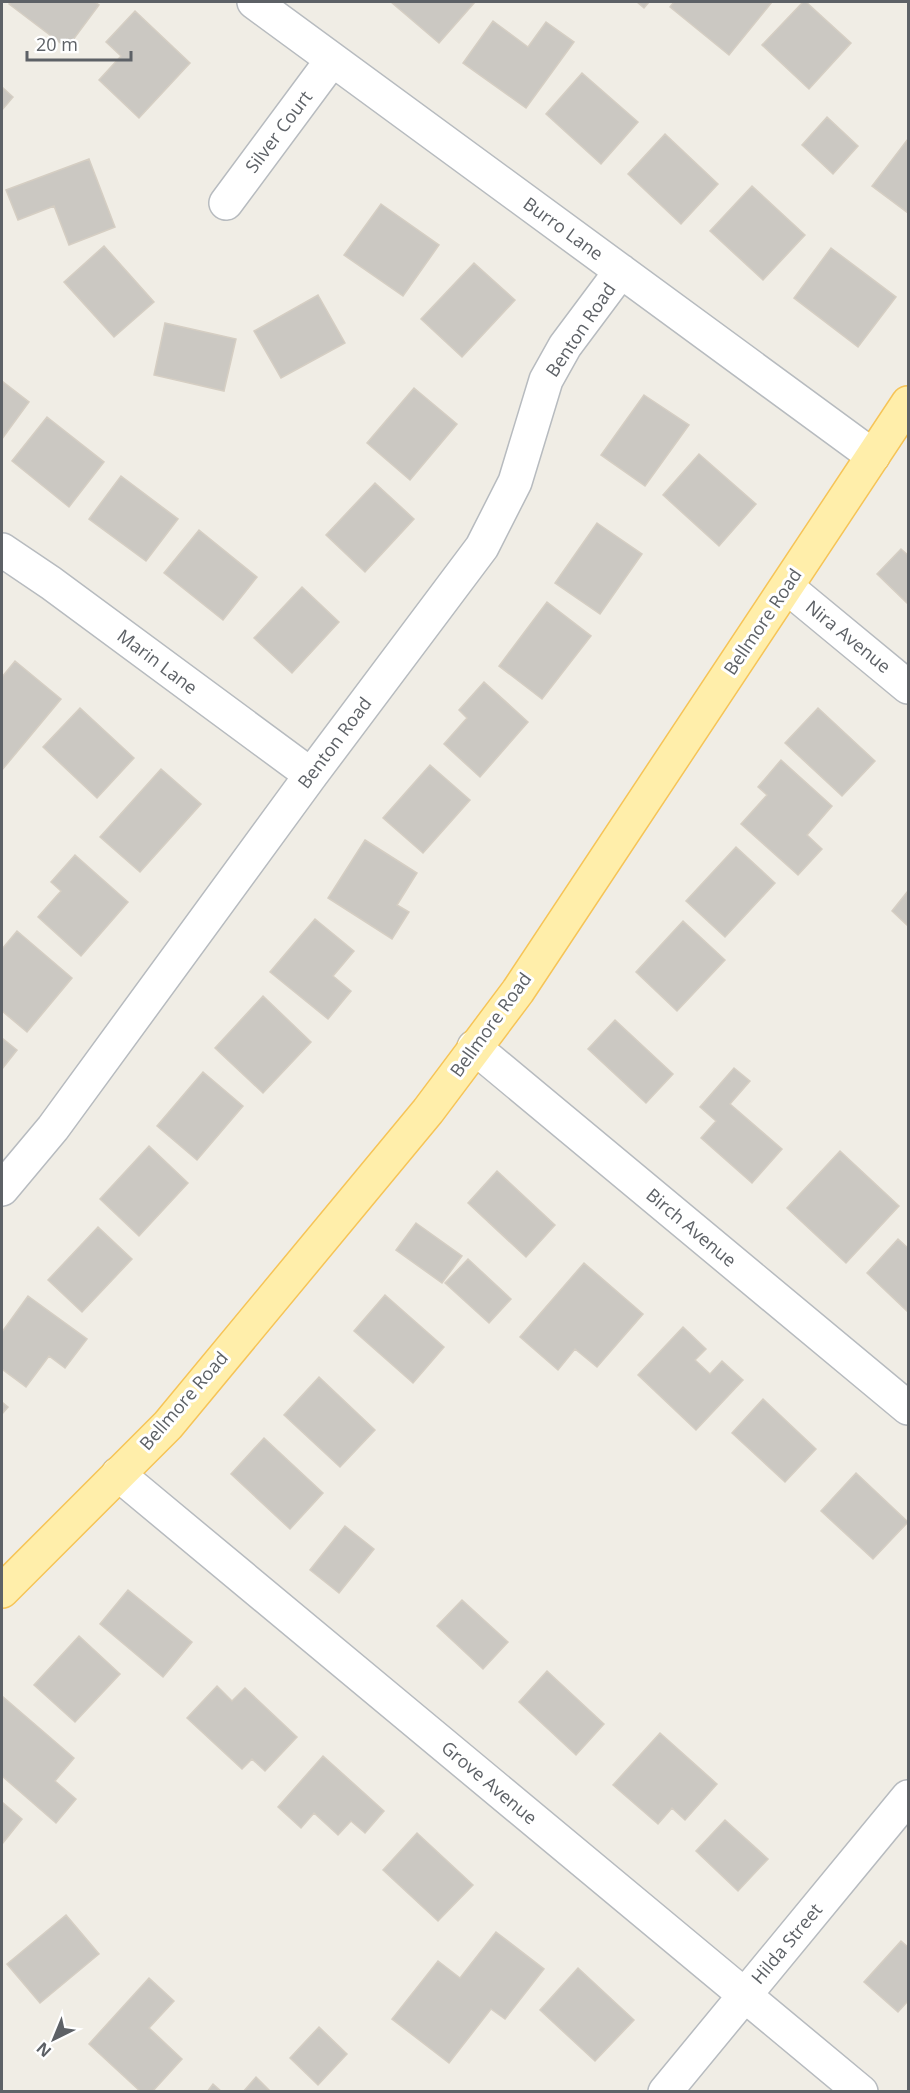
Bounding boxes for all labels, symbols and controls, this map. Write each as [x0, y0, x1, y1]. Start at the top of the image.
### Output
scale bar [27, 24, 130, 62]
text: 20 m [36, 32, 78, 56]
street label: Silver Court [239, 85, 317, 177]
street label: Burro Lane [519, 191, 608, 265]
street label: Benton Road [540, 278, 621, 381]
street label: Bellmore Road [718, 564, 807, 679]
street label: Nira Avenue [801, 595, 896, 678]
street label: Marin Lane [113, 623, 203, 699]
street label: Benton Road [292, 692, 376, 793]
street label: Bellmore Road [444, 967, 536, 1081]
street label: Birch Avenue [642, 1183, 742, 1272]
street label: Bellmore Road [134, 1346, 233, 1455]
street label: Grove Avenue [437, 1735, 542, 1829]
street label: Hilda Street [745, 1898, 827, 1989]
north arrow [24, 2009, 84, 2069]
text: N [32, 2037, 56, 2062]

